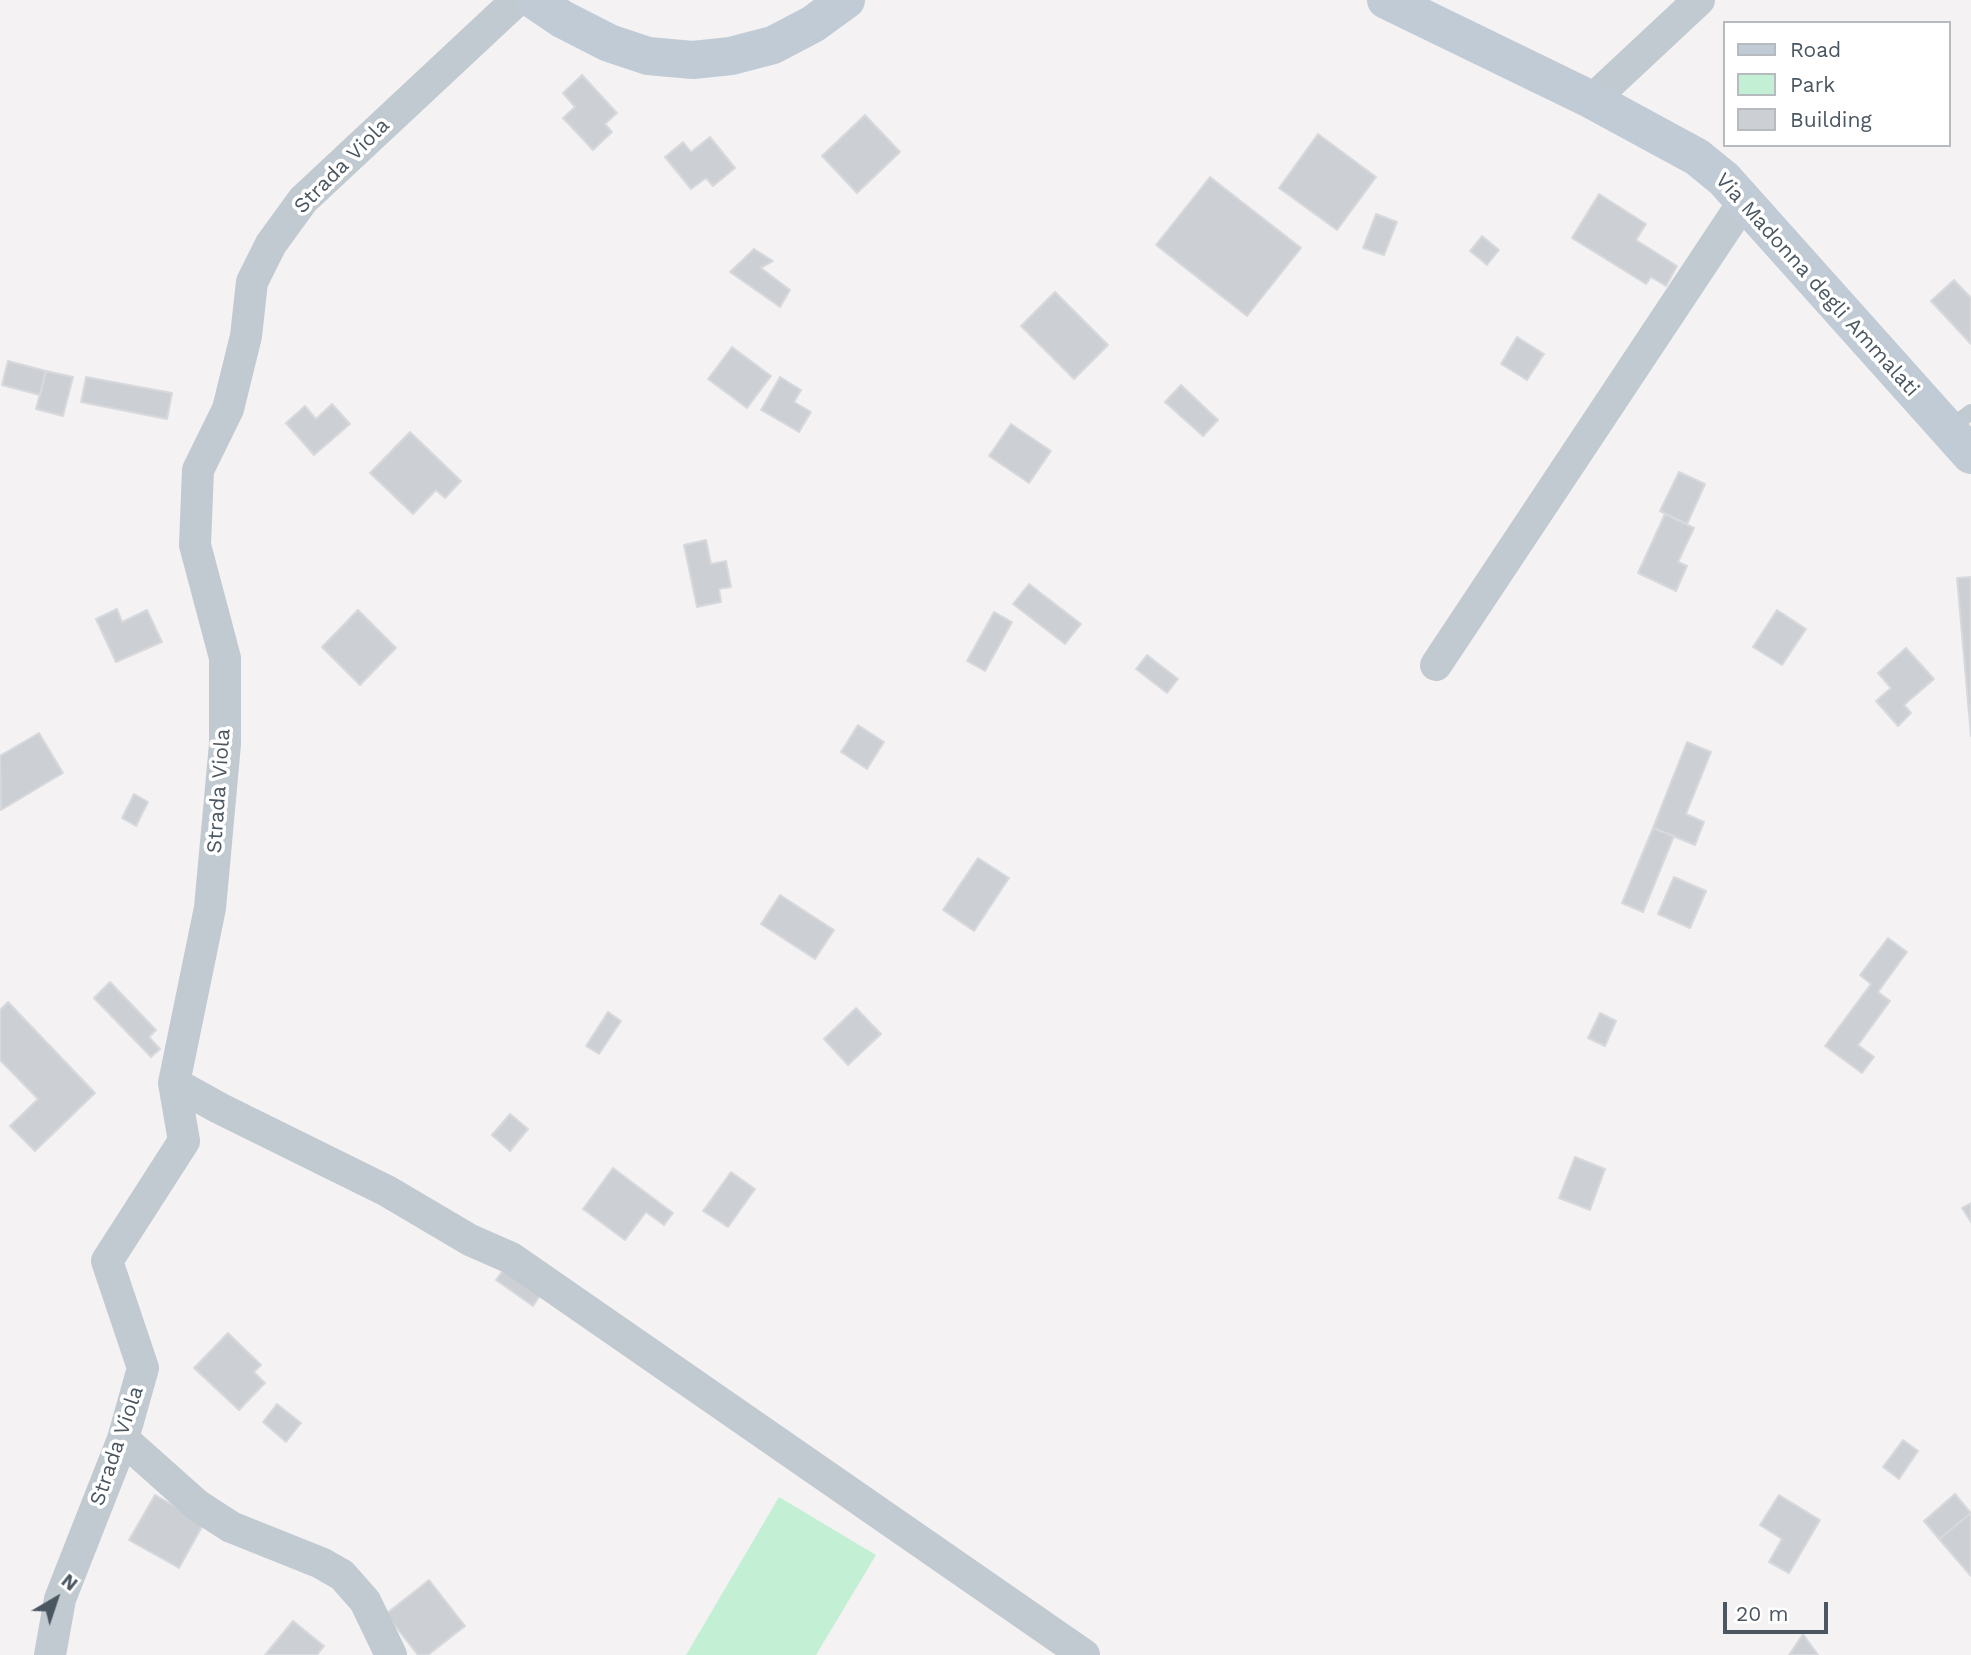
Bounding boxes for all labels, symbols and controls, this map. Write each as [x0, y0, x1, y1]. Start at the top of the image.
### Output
legend [1722, 21, 1950, 147]
text: Road [1790, 37, 1841, 62]
text: Park [1790, 72, 1835, 97]
text: Building [1790, 107, 1872, 132]
street label: Strada Viola [289, 113, 395, 219]
street label: Via Madonna degli Ammalati [1710, 168, 1924, 402]
street label: Strada Viola [202, 728, 236, 854]
street label: Strada Viola [85, 1383, 149, 1509]
north arrow [21, 1564, 91, 1634]
text: N [57, 1569, 82, 1596]
scale bar [1726, 1588, 1831, 1632]
text: 20 m [1736, 1601, 1788, 1626]

